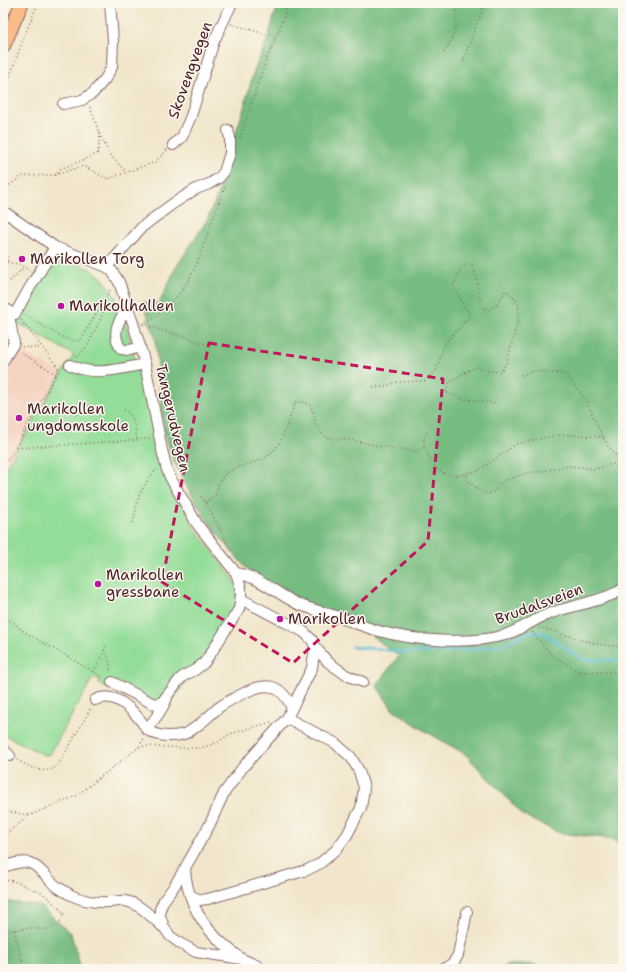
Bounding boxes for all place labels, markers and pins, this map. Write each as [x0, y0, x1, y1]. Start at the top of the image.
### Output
place label: Marikollen Torg [30, 249, 145, 269]
marker: Marikollen Torg [17, 254, 27, 264]
place label: Marikollhallen [69, 296, 174, 316]
marker: Marikollhallen [56, 301, 66, 311]
place label: Marikollen ungdomsskole [27, 399, 129, 436]
marker: Marikollen ungdomsskole [14, 413, 24, 423]
place label: Marikollen gressbane [106, 565, 183, 602]
marker: Marikollen gressbane [93, 579, 103, 589]
place label: Marikollen [288, 609, 365, 629]
marker: Marikollen [275, 614, 285, 624]

